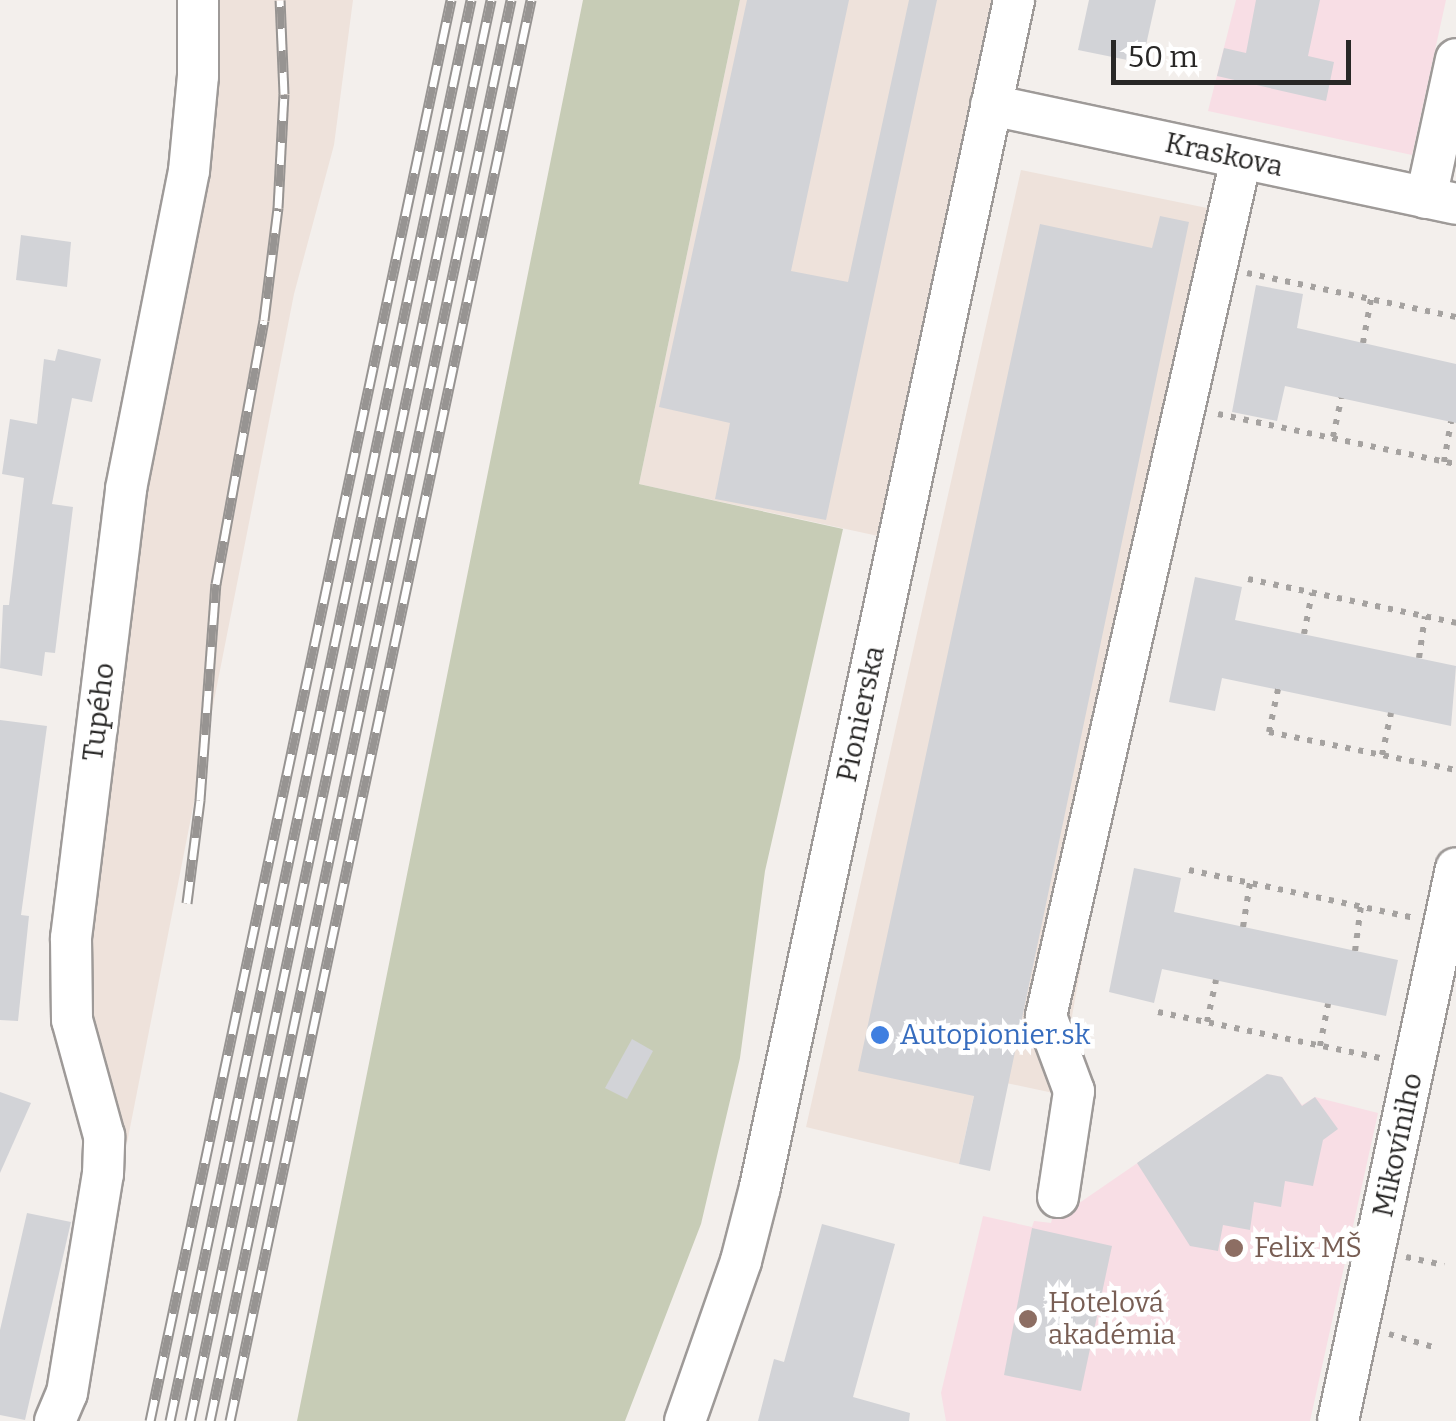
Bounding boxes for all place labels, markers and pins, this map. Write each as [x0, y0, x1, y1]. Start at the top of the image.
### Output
place label: Autopionier.sk [900, 1018, 1090, 1052]
marker: Autopionier.sk [869, 1024, 891, 1046]
place label: Felix MŠ [1254, 1231, 1362, 1265]
marker: Felix MŠ [1223, 1237, 1245, 1259]
place label: Hotelová akadémia [1048, 1286, 1176, 1352]
marker: Hotelová akadémia [1017, 1308, 1039, 1330]

